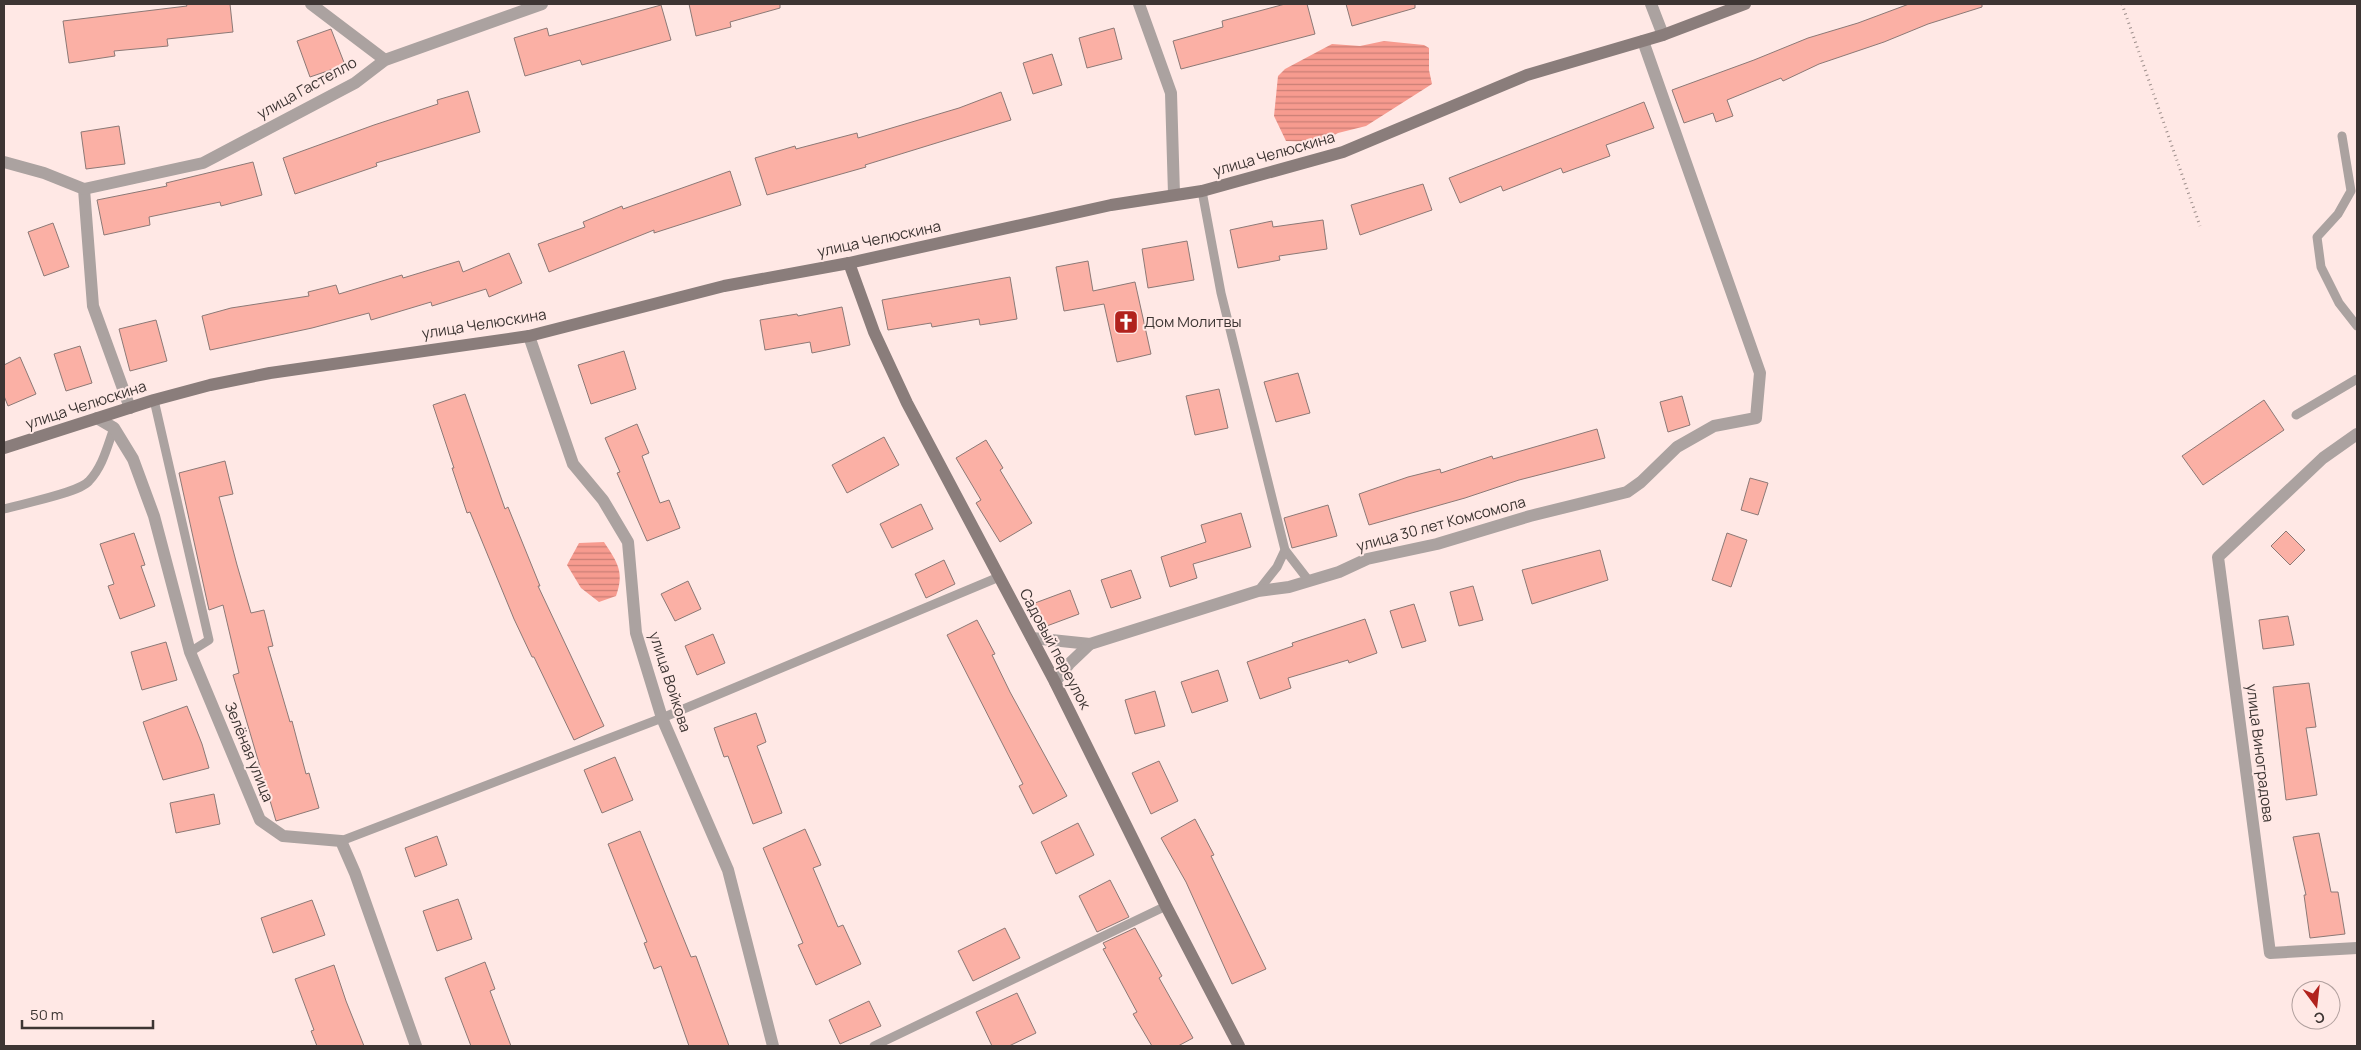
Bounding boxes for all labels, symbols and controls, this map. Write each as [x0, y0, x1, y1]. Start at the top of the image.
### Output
street label: улица Гастелло [253, 51, 361, 124]
street label: улица Челюскина [1210, 126, 1337, 181]
street label: улица Челюскина [815, 215, 943, 262]
street label: улица Челюскина [420, 303, 548, 344]
church icon: Дом Молитвы [1113, 309, 1139, 335]
place label: Дом Молитвы [1144, 311, 1242, 332]
street label: улица Челюскина [23, 375, 149, 434]
street label: улица 30 лет Комсомола [1354, 491, 1528, 556]
street label: Садовый переулок [1015, 585, 1096, 713]
street label: улица Войкова [644, 629, 697, 735]
street label: улица Виноградова [2242, 683, 2279, 823]
street label: Зелёная улица [220, 699, 279, 805]
north arrow [2291, 980, 2341, 1030]
scale bar [22, 998, 154, 1030]
text: 50 m [30, 1004, 64, 1025]
text: С [2312, 1008, 2327, 1029]

